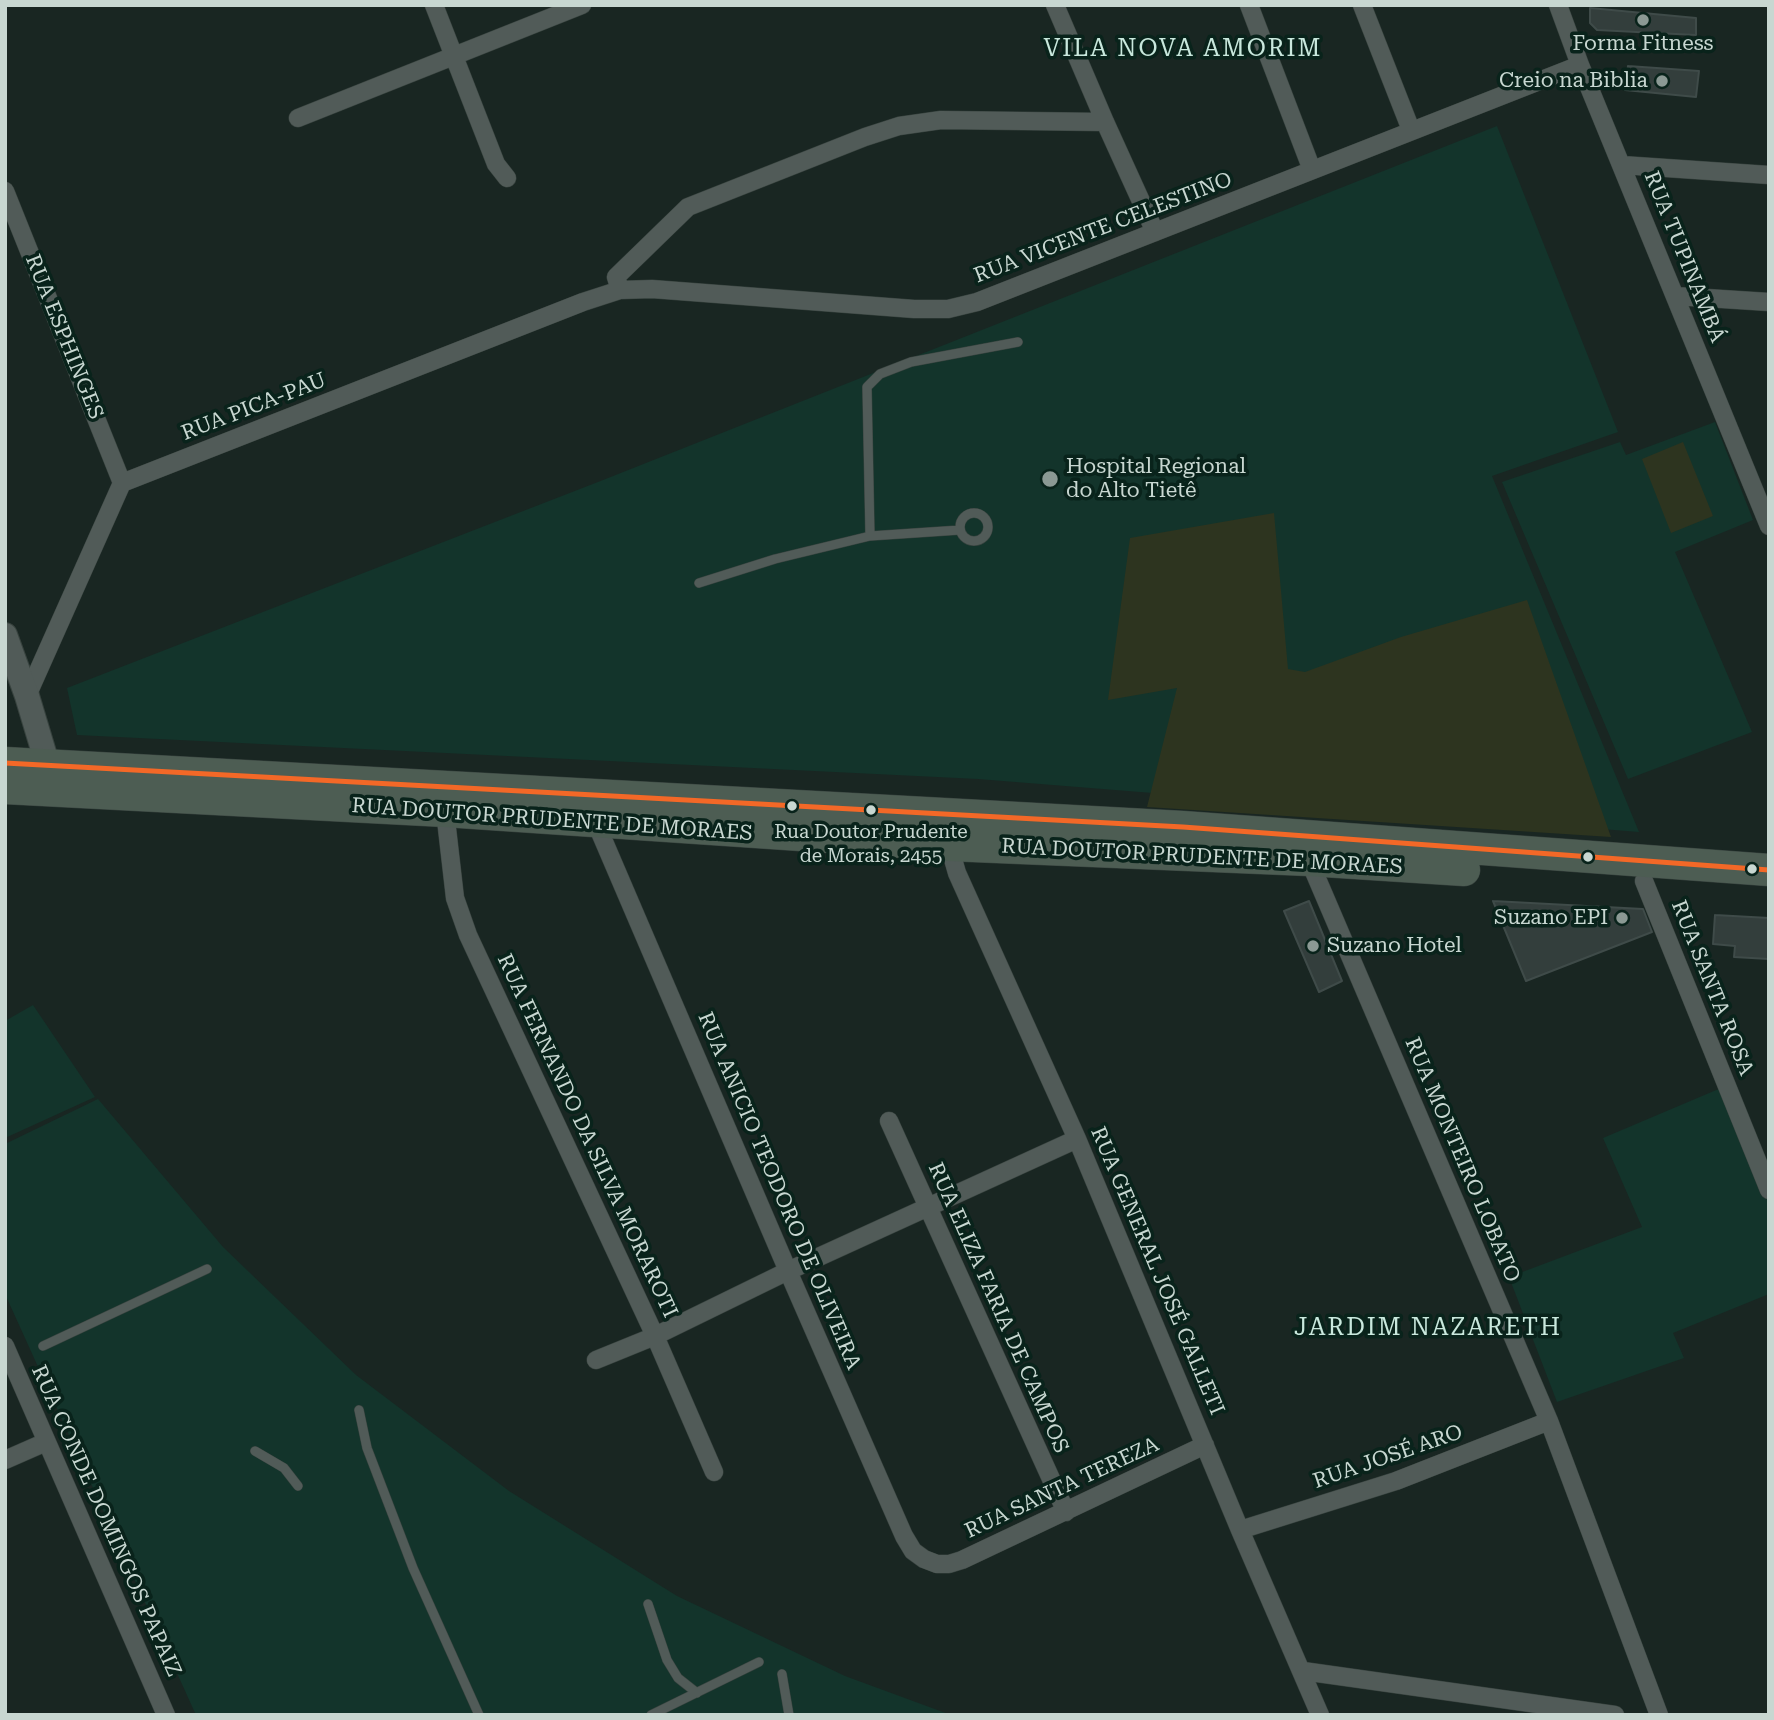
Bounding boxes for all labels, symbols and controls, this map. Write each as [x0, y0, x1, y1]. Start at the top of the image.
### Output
marker: Forma Fitness [1635, 12, 1651, 28]
place label: Forma Fitness [1572, 31, 1714, 57]
district label: VILA NOVA AMORIM [1046, 35, 1320, 63]
place label: Creio na Biblia [1499, 68, 1648, 94]
marker: Creio na Biblia [1654, 73, 1670, 89]
street label: RUA VICENTE CELESTINO [970, 167, 1236, 289]
street label: RUA TUPINAMBÁ [1638, 168, 1730, 346]
street label: RUA ESPHINGES [19, 251, 109, 423]
street label: RUA PICA-PAU [178, 368, 330, 446]
place label: Hospital Regional do Alto Tietê [1066, 454, 1246, 504]
marker: Hospital Regional do Alto Tietê [1040, 469, 1060, 489]
street label: RUA DOUTOR PRUDENTE DE MORAES [351, 793, 753, 847]
unlabelled marker [785, 799, 799, 813]
marker: Rua Doutor Prudente de Morais, 2455 [864, 803, 878, 817]
place label: Rua Doutor Prudente de Morais, 2455 [774, 821, 968, 865]
street label: RUA DOUTOR PRUDENTE DE MORAES [1001, 834, 1403, 880]
unlabelled marker [1581, 850, 1595, 864]
unlabelled marker [1745, 862, 1759, 876]
street label: RUA SANTA ROSA [1665, 897, 1759, 1079]
place label: Suzano EPI [1494, 905, 1608, 931]
marker: Suzano EPI [1614, 910, 1630, 926]
place label: Suzano Hotel [1327, 933, 1462, 959]
marker: Suzano Hotel [1305, 938, 1321, 954]
street label: RUA FERNANDO DA SILVA MORAROTI [491, 950, 683, 1322]
street label: RUA ANICIO TEODORO DE OLIVEIRA [692, 1008, 866, 1374]
street label: RUA MONTEIRO LOBATO [1399, 1034, 1525, 1286]
street label: RUA GENERAL JOSÉ GALLETI [1085, 1123, 1229, 1419]
street label: RUA ELIZA FARIA DE CAMPOS [922, 1159, 1074, 1457]
district label: JARDIM NAZARETH [1296, 1314, 1560, 1342]
street label: RUA CONDE DOMINGOS PAPAIZ [26, 1361, 186, 1681]
street label: RUA JOSÉ ARO [1310, 1420, 1466, 1494]
street label: RUA SANTA TEREZA [961, 1432, 1163, 1544]

